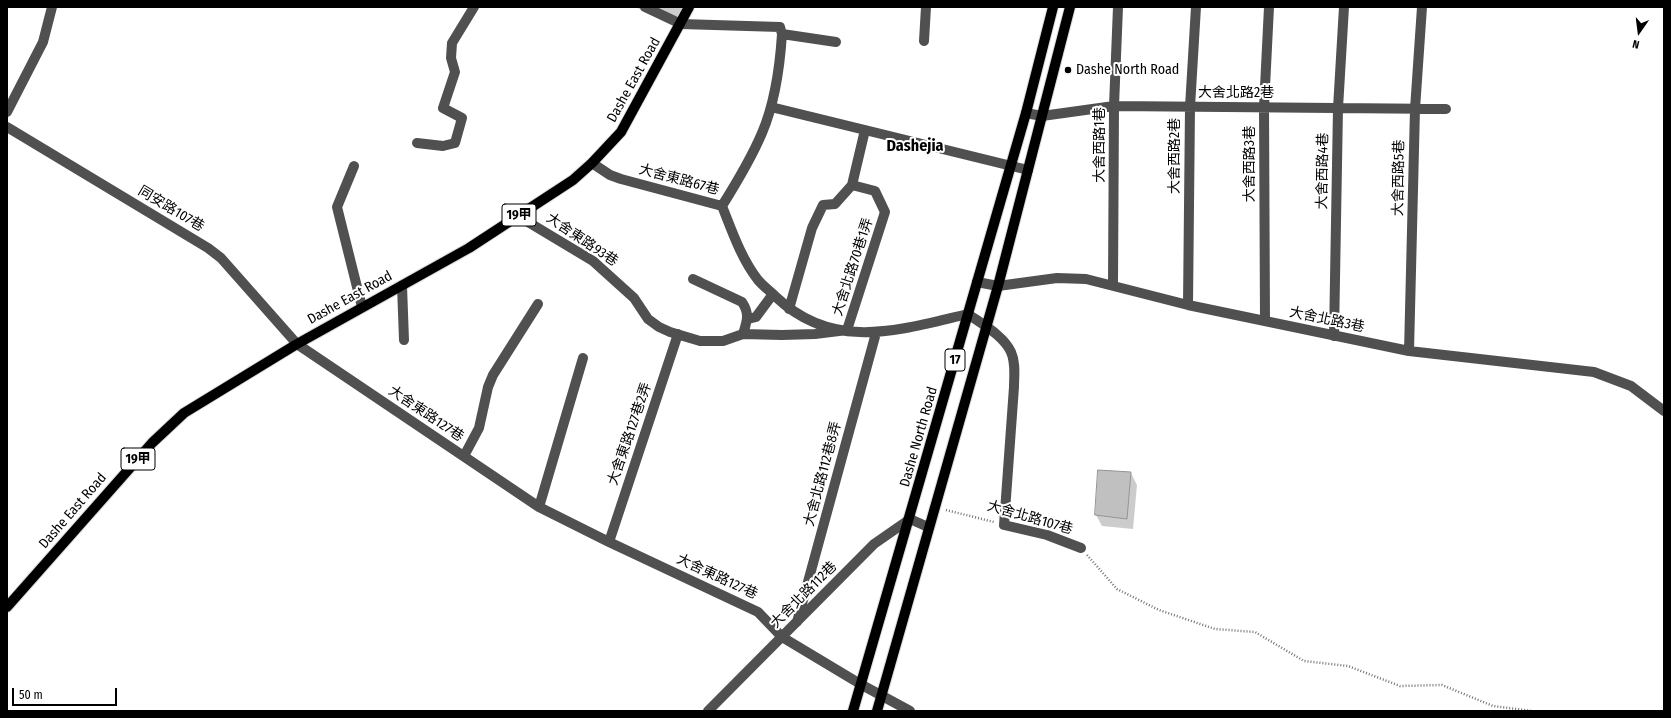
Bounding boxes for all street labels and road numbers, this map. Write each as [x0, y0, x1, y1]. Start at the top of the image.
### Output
street label: Dashe East Road [604, 35, 664, 125]
street label: 大舍北路2巷 [1198, 85, 1274, 101]
street label: 大舍西路1巷 [1092, 107, 1108, 183]
street label: 大舍西路2巷 [1167, 118, 1183, 194]
street label: 大舍西路3巷 [1242, 126, 1258, 202]
street label: 大舍西路4巷 [1314, 132, 1332, 210]
street label: 大舍西路5巷 [1390, 140, 1408, 216]
street label: 大舍東路67巷 [637, 161, 721, 199]
street label: 同安路107巷 [135, 183, 207, 235]
road number: 19甲 [502, 204, 536, 226]
street label: 大舍東路93巷 [543, 210, 621, 270]
street label: 大舍北路70巷1弄 [829, 216, 877, 318]
street label: Dashe East Road [305, 268, 395, 328]
street label: 大舍北路3巷 [1288, 304, 1366, 336]
road number: 17 [945, 349, 965, 371]
street label: 大舍東路127巷2弄 [605, 381, 655, 487]
street label: 大舍東路127巷 [385, 383, 467, 445]
street label: Dashe North Road [897, 385, 941, 489]
street label: 大舍北路112巷8弄 [801, 420, 845, 528]
road number: 19甲 [121, 448, 155, 470]
street label: Dashe East Road [36, 470, 110, 552]
street label: 大舍北路107巷 [985, 498, 1075, 538]
street label: 大舍東路127巷 [674, 551, 760, 603]
street label: 大舍北路112巷 [767, 558, 841, 632]

